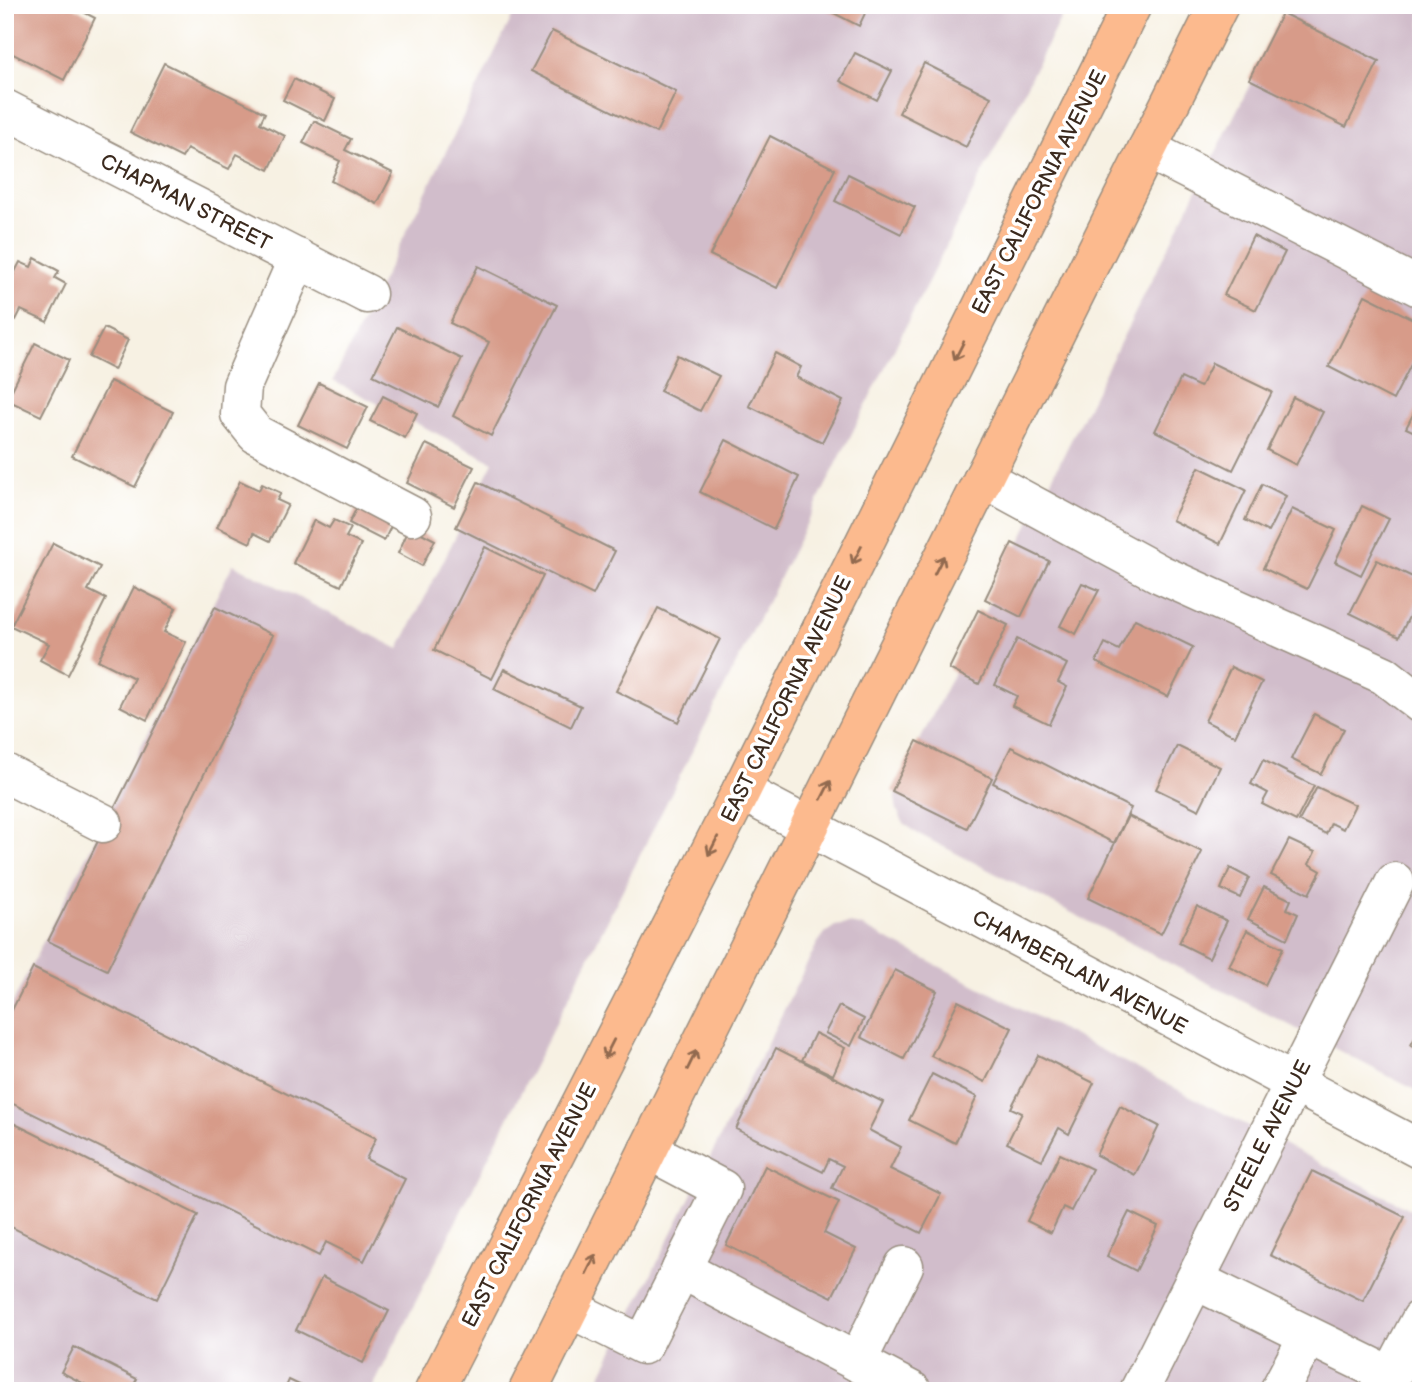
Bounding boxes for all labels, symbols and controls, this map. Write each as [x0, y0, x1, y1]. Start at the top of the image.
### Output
street label: EAST CALIFORNIA AVENUE [967, 66, 1112, 319]
street label: CHAPMAN STREET [96, 149, 276, 257]
one-way arrow [952, 340, 966, 361]
one-way arrow [850, 544, 864, 565]
one-way arrow [932, 555, 946, 576]
street label: EAST CALIFORNIA AVENUE [716, 572, 857, 826]
one-way arrow [819, 780, 833, 801]
one-way arrow [705, 835, 719, 856]
street label: CHAMBERLAIN AVENUE [968, 905, 1192, 1040]
one-way arrow [602, 1038, 616, 1059]
one-way arrow [686, 1050, 699, 1071]
street label: STEELE AVENUE [1218, 1056, 1317, 1216]
street label: EAST CALIFORNIA AVENUE [457, 1079, 602, 1332]
one-way arrow [585, 1254, 598, 1275]

